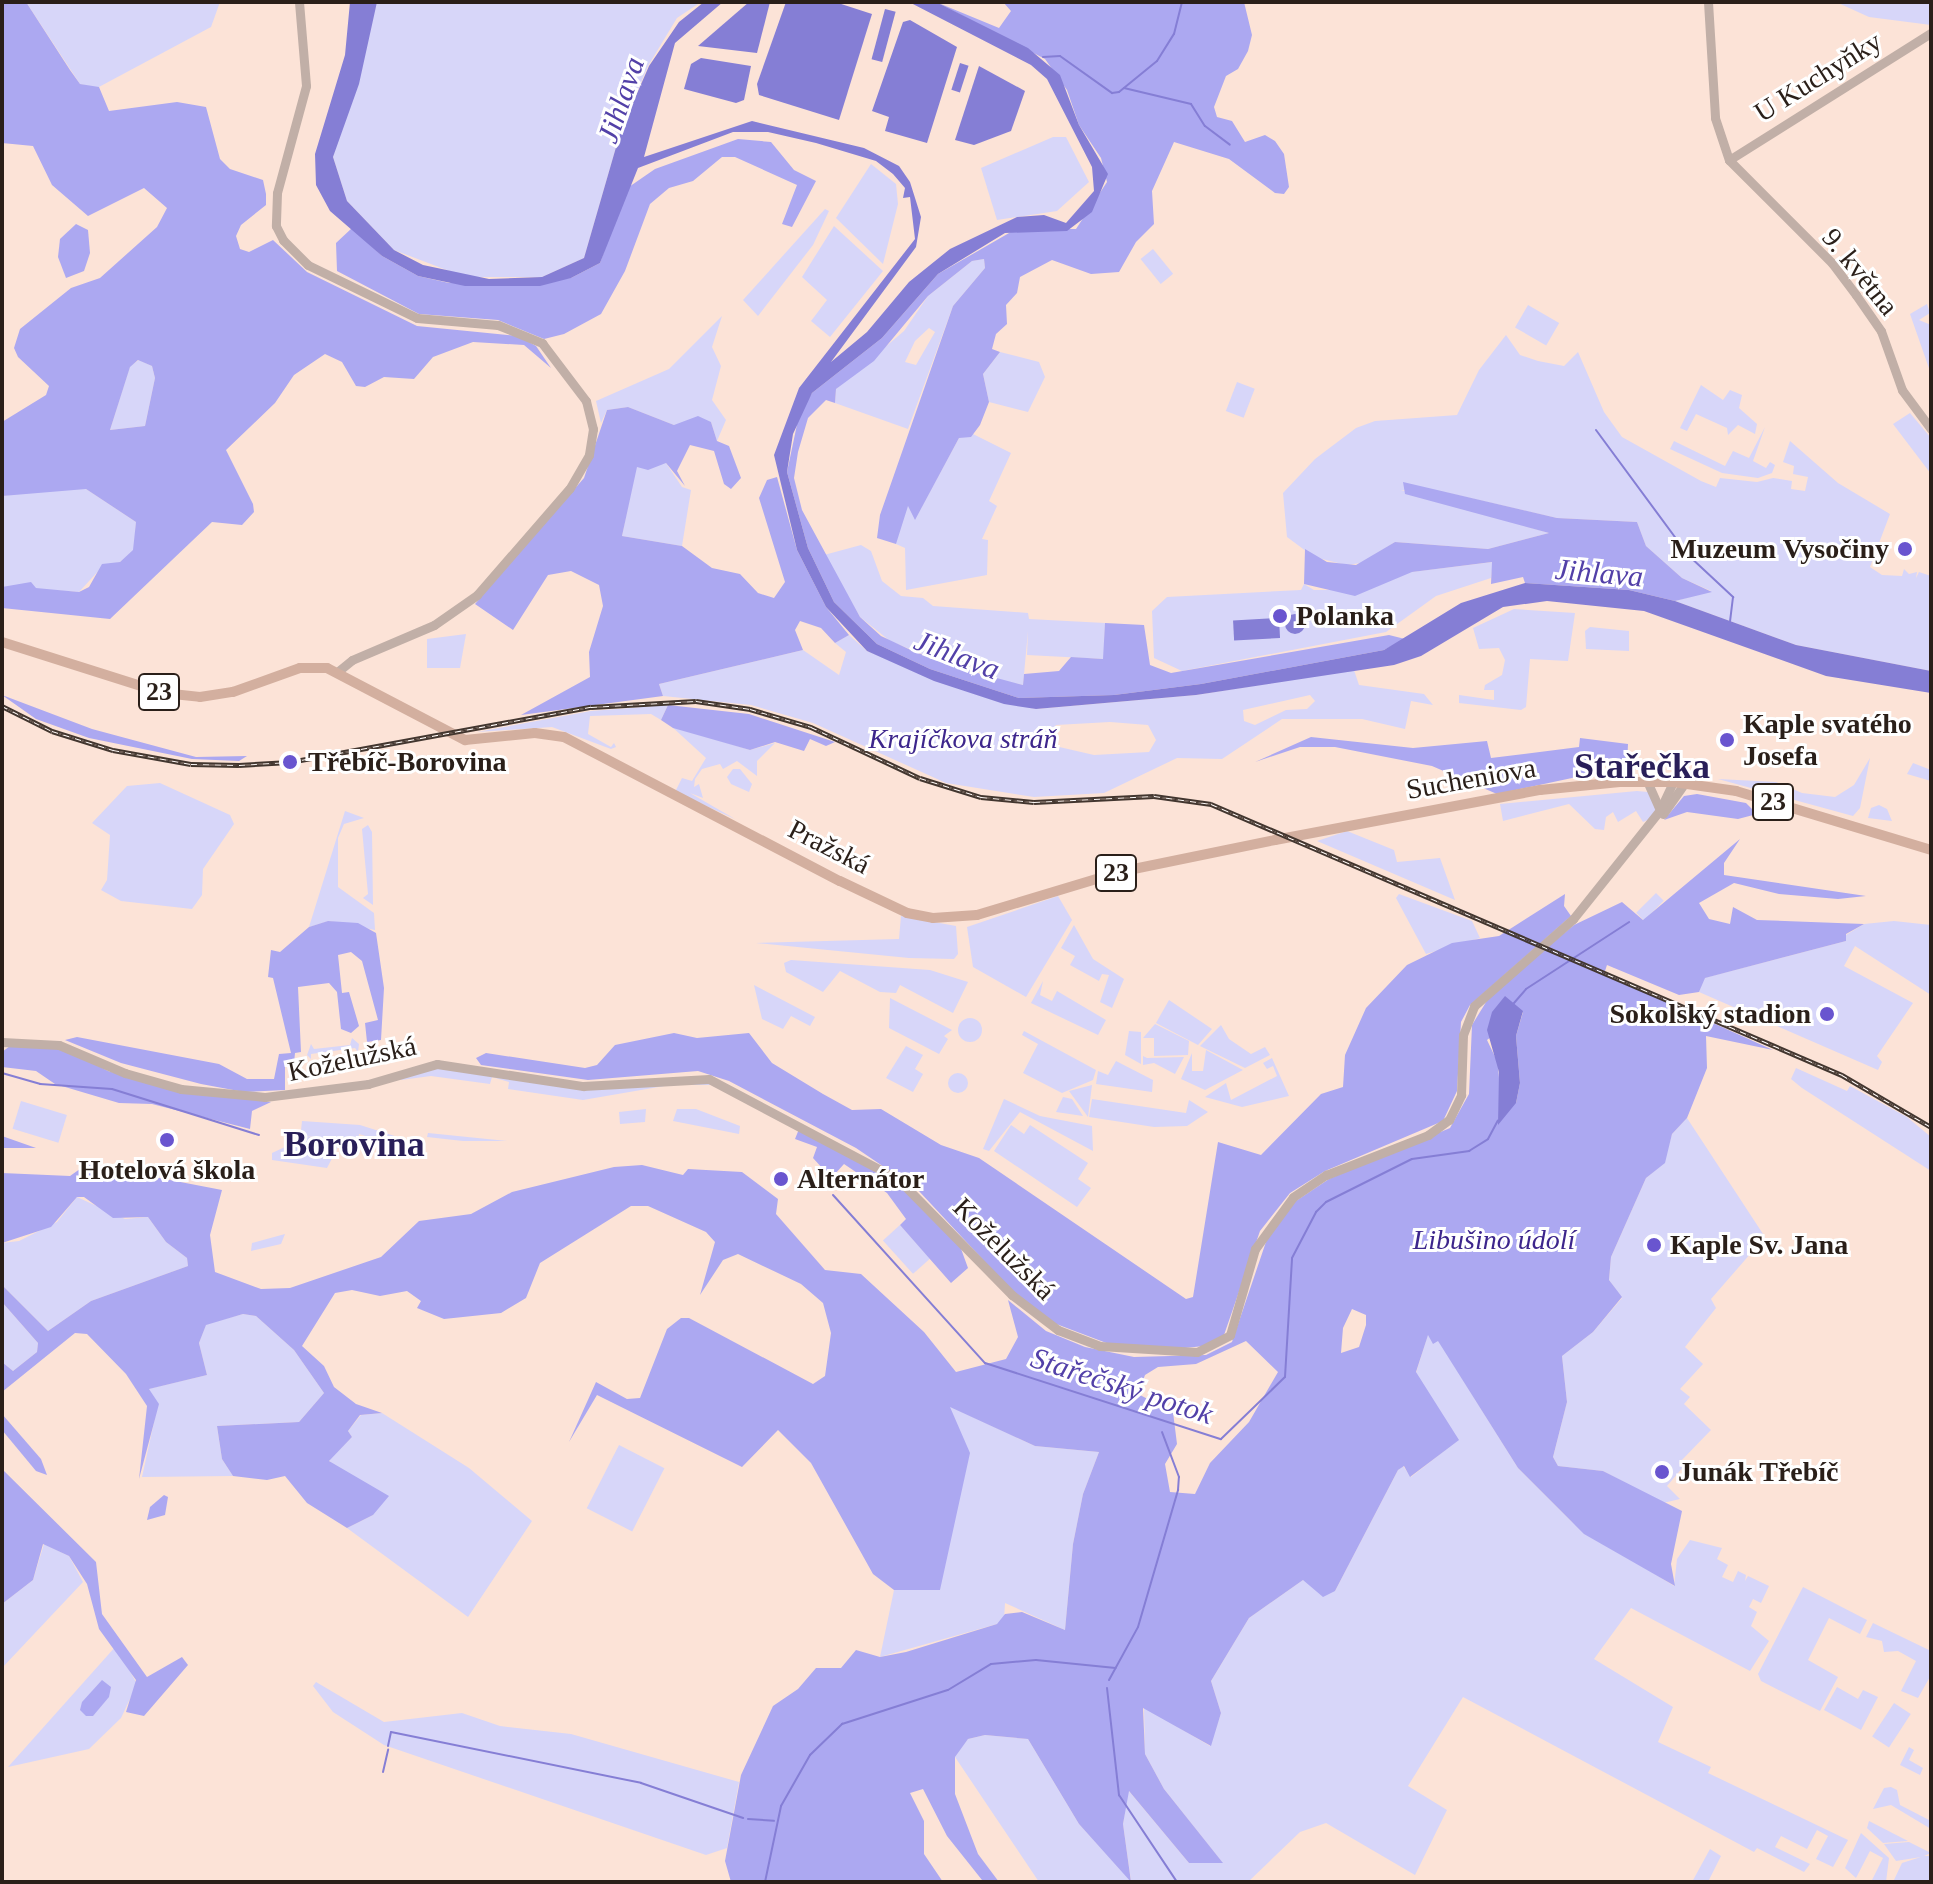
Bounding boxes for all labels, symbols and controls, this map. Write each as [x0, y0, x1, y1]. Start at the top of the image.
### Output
street label: U Kuchyňky [1748, 25, 1888, 129]
water label: Jihlava [590, 52, 652, 148]
street label: 9. května [1815, 222, 1905, 322]
place label: Muzeum Vysočiny [1670, 532, 1889, 566]
marker: Muzeum Vysočiny [1896, 540, 1914, 558]
water label: Jihlava [1553, 551, 1645, 595]
place label: Polanka [1296, 599, 1394, 633]
marker: Polanka [1271, 607, 1289, 625]
water label: Jihlava [909, 622, 1005, 688]
road number: 23 [137, 670, 181, 714]
place label: Kaple svatého Josefa [1743, 707, 1912, 773]
park label: Krajíčkova stráň [869, 722, 1057, 756]
marker: Kaple svatého Josefa [1718, 731, 1736, 749]
place label: Třebíč-Borovina [308, 745, 507, 779]
district label: Stařečka [1574, 745, 1710, 789]
marker: Třebíč-Borovina [279, 751, 301, 773]
street label: Sucheniova [1404, 751, 1538, 807]
road number: 23 [1751, 780, 1795, 824]
street label: Pražská [783, 812, 875, 882]
road number: 23 [1094, 851, 1138, 895]
place label: Sokolský stadion [1609, 997, 1811, 1031]
marker: Sokolský stadion [1818, 1005, 1836, 1023]
street label: Koželužská [285, 1029, 419, 1089]
district label: Borovina [283, 1123, 425, 1167]
marker: Hotelová škola [158, 1131, 176, 1149]
place label: Hotelová škola [79, 1153, 255, 1187]
place label: Alternátor [797, 1162, 925, 1196]
marker: Alternátor [772, 1170, 790, 1188]
street label: Koželužská [946, 1191, 1062, 1307]
park label: Libušino údolí [1413, 1223, 1575, 1257]
place label: Kaple Sv. Jana [1670, 1228, 1848, 1262]
marker: Kaple Sv. Jana [1645, 1236, 1663, 1254]
water label: Stařečský potok [1027, 1340, 1217, 1432]
place label: Junák Třebíč [1678, 1455, 1839, 1489]
marker: Junák Třebíč [1653, 1463, 1671, 1481]

